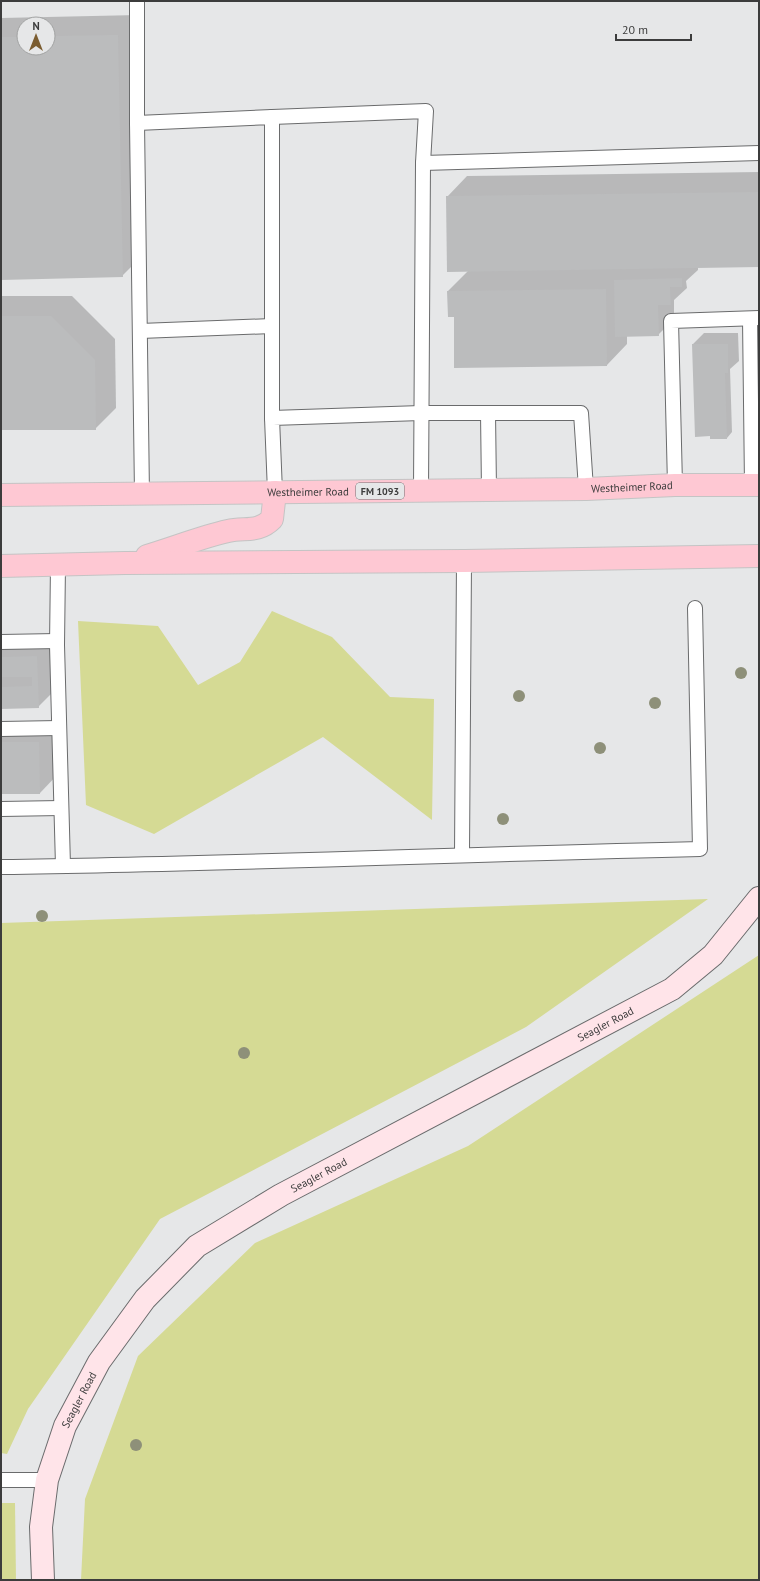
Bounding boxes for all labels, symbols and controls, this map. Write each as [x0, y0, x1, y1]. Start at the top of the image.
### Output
north arrow [16, 16, 56, 56]
scale bar [616, 16, 691, 42]
text: N [32, 19, 40, 33]
text: 20 m [622, 22, 648, 37]
street label: Westheimer Road [591, 478, 673, 496]
road number: FM 1093 [356, 483, 404, 499]
street label: Westheimer Road [267, 484, 349, 499]
street label: Seagler Road [575, 1003, 636, 1045]
street label: Seagler Road [288, 1155, 349, 1196]
street label: Seagler Road [58, 1369, 100, 1430]

